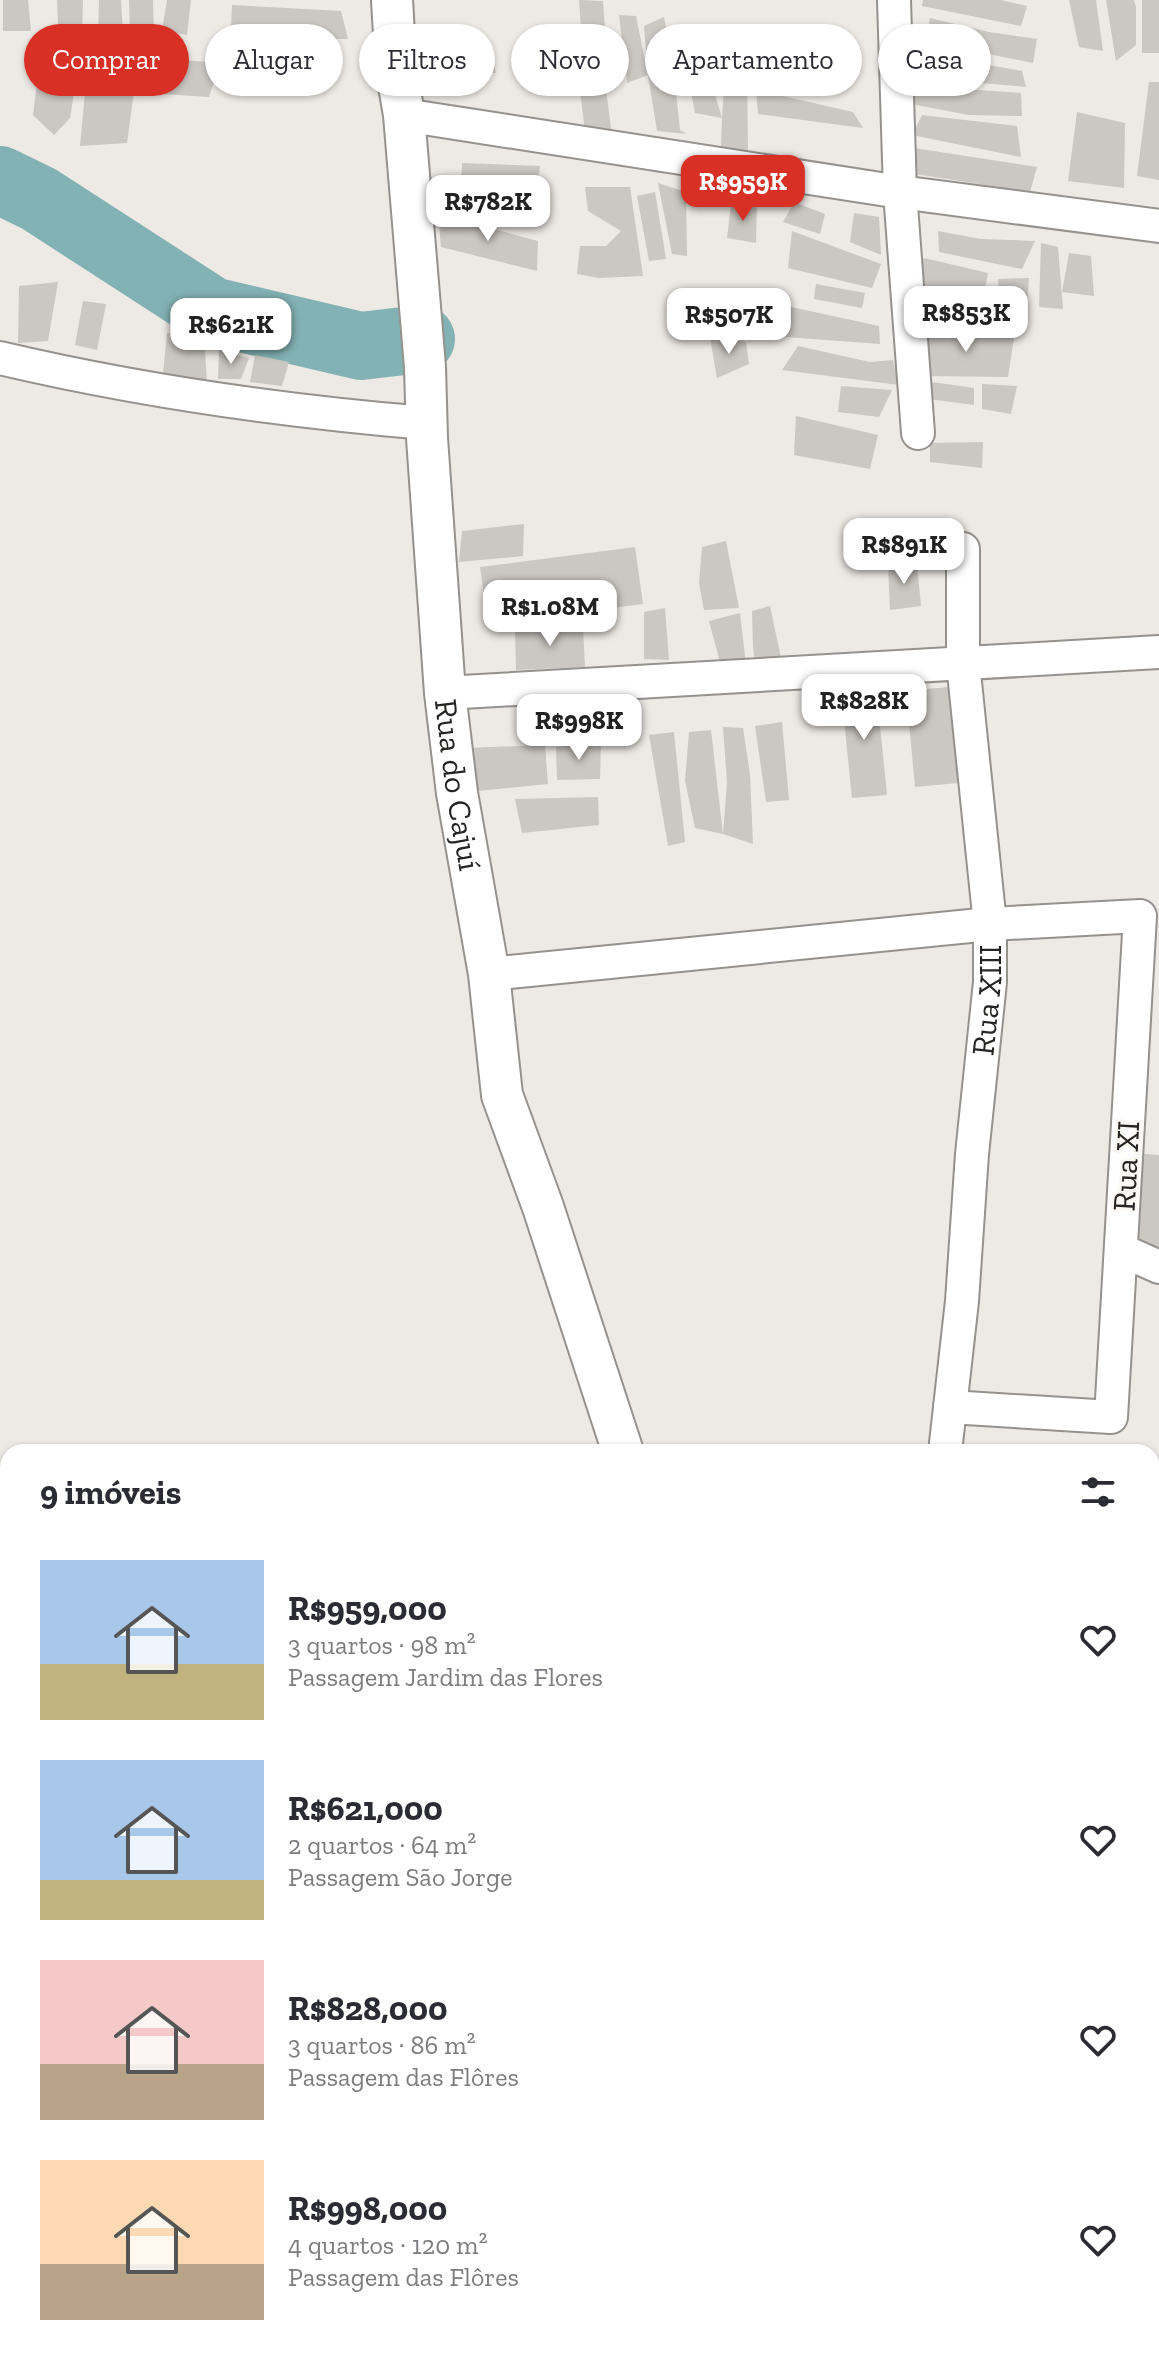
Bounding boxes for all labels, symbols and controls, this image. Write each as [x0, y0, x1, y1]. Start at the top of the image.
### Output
chip: Comprar [24, 24, 189, 96]
chip: Alugar [205, 24, 343, 96]
chip: Filtros [359, 24, 495, 96]
chip: Novo [511, 24, 629, 96]
chip: Apartamento [645, 24, 862, 96]
chip: Casa [878, 24, 991, 96]
pin: R$959K [678, 155, 808, 223]
text: R$959K [699, 165, 787, 197]
pin: R$782K [423, 175, 553, 243]
text: R$782K [444, 185, 532, 217]
pin: R$853K [901, 286, 1031, 354]
pin: R$507K [664, 288, 794, 356]
text: R$853K [922, 296, 1010, 328]
pin: R$621K [166, 298, 296, 366]
text: R$507K [685, 298, 773, 330]
text: R$621K [188, 308, 274, 340]
pin: R$891K [839, 518, 969, 586]
text: R$891K [861, 528, 947, 560]
pin: R$1.08M [476, 580, 624, 648]
text: R$1.08M [501, 590, 599, 622]
pin: R$828K [799, 674, 929, 742]
text: R$828K [820, 684, 908, 716]
pin: R$998K [514, 694, 644, 762]
street label: Rua do Cajuí [427, 697, 489, 874]
text: R$998K [535, 704, 623, 736]
street label: Rua XIII [963, 945, 1010, 1057]
street label: Rua XI [1105, 1120, 1147, 1212]
icon: filters [1076, 1470, 1120, 1514]
text: 9 imóveis [40, 1472, 181, 1513]
text: R$959,000 [288, 1588, 447, 1629]
icon: home [104, 1592, 200, 1688]
icon: heart [1076, 1618, 1120, 1662]
text: 3 quartos · 98 m² [288, 1629, 476, 1661]
text: Passagem Jardim das Flores [288, 1661, 603, 1693]
text: R$621,000 [288, 1788, 443, 1829]
icon: home [104, 1792, 200, 1888]
icon: heart [1076, 1818, 1120, 1862]
text: 2 quartos · 64 m² [288, 1829, 476, 1861]
text: Passagem São Jorge [288, 1861, 513, 1893]
text: R$828,000 [288, 1988, 448, 2029]
icon: home [104, 1992, 200, 2088]
icon: heart [1076, 2018, 1120, 2062]
text: 3 quartos · 86 m² [288, 2029, 476, 2061]
text: Passagem das Flôres [288, 2061, 519, 2093]
text: R$998,000 [288, 2188, 447, 2229]
icon: home [104, 2192, 200, 2288]
icon: heart [1076, 2218, 1120, 2262]
text: 4 quartos · 120 m² [288, 2229, 487, 2261]
text: Passagem das Flôres [288, 2261, 519, 2293]

